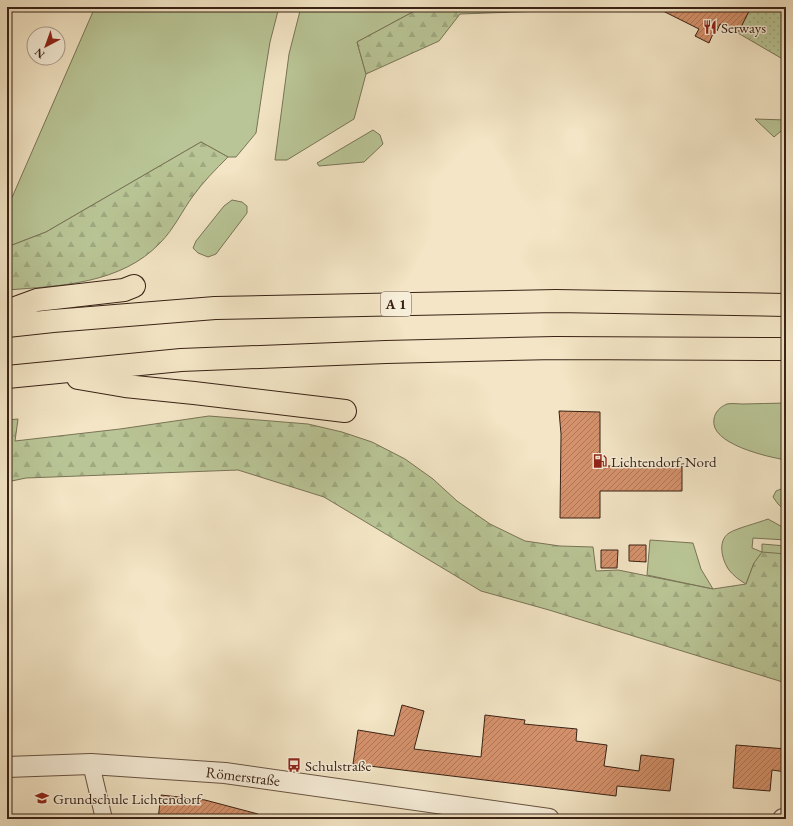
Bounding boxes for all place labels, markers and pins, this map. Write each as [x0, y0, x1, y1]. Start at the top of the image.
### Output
place label: Serways [721, 18, 766, 37]
restaurant icon: Serways [702, 19, 718, 35]
place label: Lichtendorf-Nord [611, 452, 717, 471]
fuel station icon: Lichtendorf-Nord [592, 453, 608, 469]
place label: Schulstraße [305, 756, 371, 775]
bus stop icon: Schulstraße [286, 757, 302, 773]
place label: Grundschule Lichtendorf [53, 789, 203, 808]
school or university icon: Grundschule Lichtendorf [34, 790, 50, 806]

